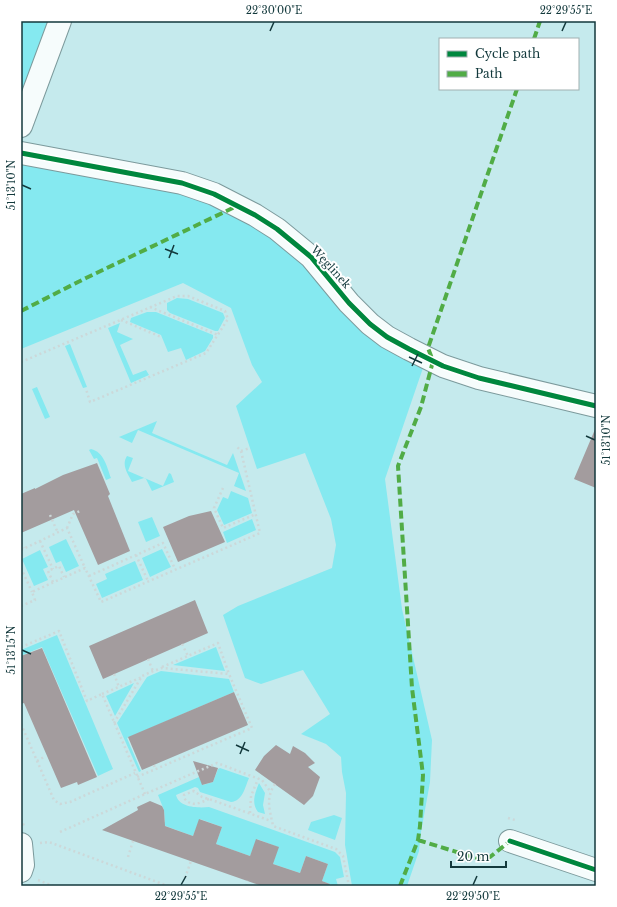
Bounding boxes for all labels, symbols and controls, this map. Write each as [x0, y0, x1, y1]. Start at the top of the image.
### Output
text: 22°30'00"E [246, 4, 302, 17]
text: 22°29'55"E [540, 4, 592, 17]
legend [439, 38, 579, 90]
text: Cycle path [475, 46, 540, 61]
text: Path [475, 66, 503, 81]
text: 51°13'10"N [5, 160, 18, 210]
street label: Węglinek [307, 242, 354, 292]
text: 51°13'10"N [600, 415, 613, 465]
text: 51°13'15"N [5, 625, 18, 675]
scale bar [451, 843, 506, 869]
text: 20 m [457, 849, 489, 864]
text: 22°29'55"E [155, 890, 207, 903]
text: 22°29'50"E [446, 890, 500, 903]

